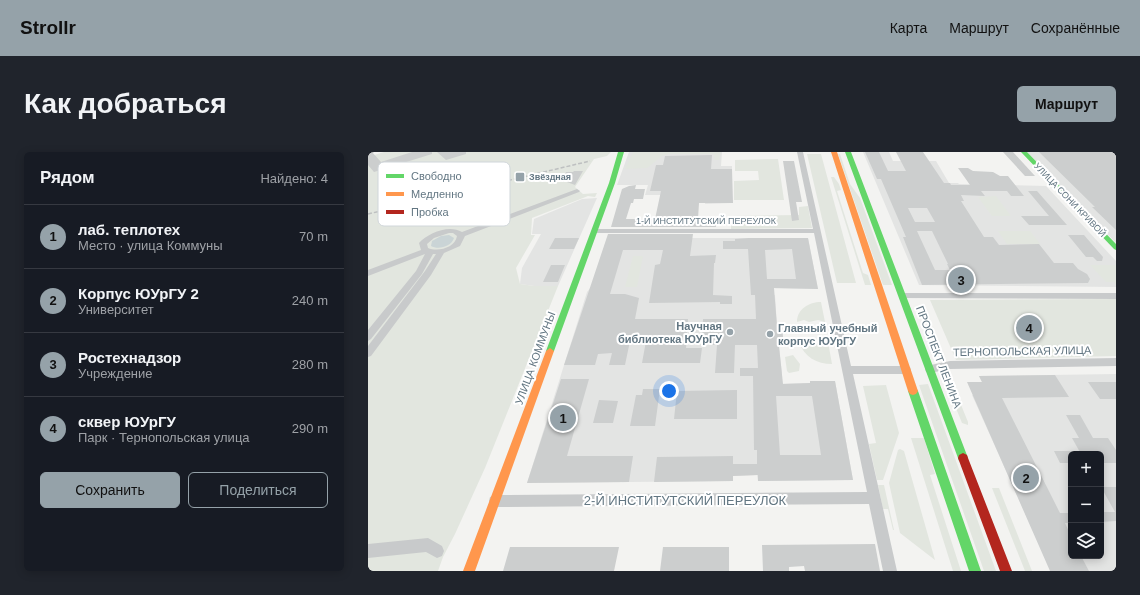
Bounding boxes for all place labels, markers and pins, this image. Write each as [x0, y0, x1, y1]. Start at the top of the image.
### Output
marker: Звёздная [514, 171, 526, 183]
place label: Звёздная [529, 172, 571, 182]
pin: 3 [948, 265, 974, 295]
pin: 4 [1016, 313, 1042, 343]
place label: Научная библиотека ЮУрГУ [618, 320, 722, 345]
place label: Главный учебный корпус ЮУрГУ [778, 322, 877, 347]
marker: Научная библиотека ЮУрГУ [725, 327, 735, 337]
marker: Главный учебный корпус ЮУрГУ [765, 329, 775, 339]
pin: 1 [550, 403, 576, 433]
pin: 2 [1013, 463, 1039, 493]

